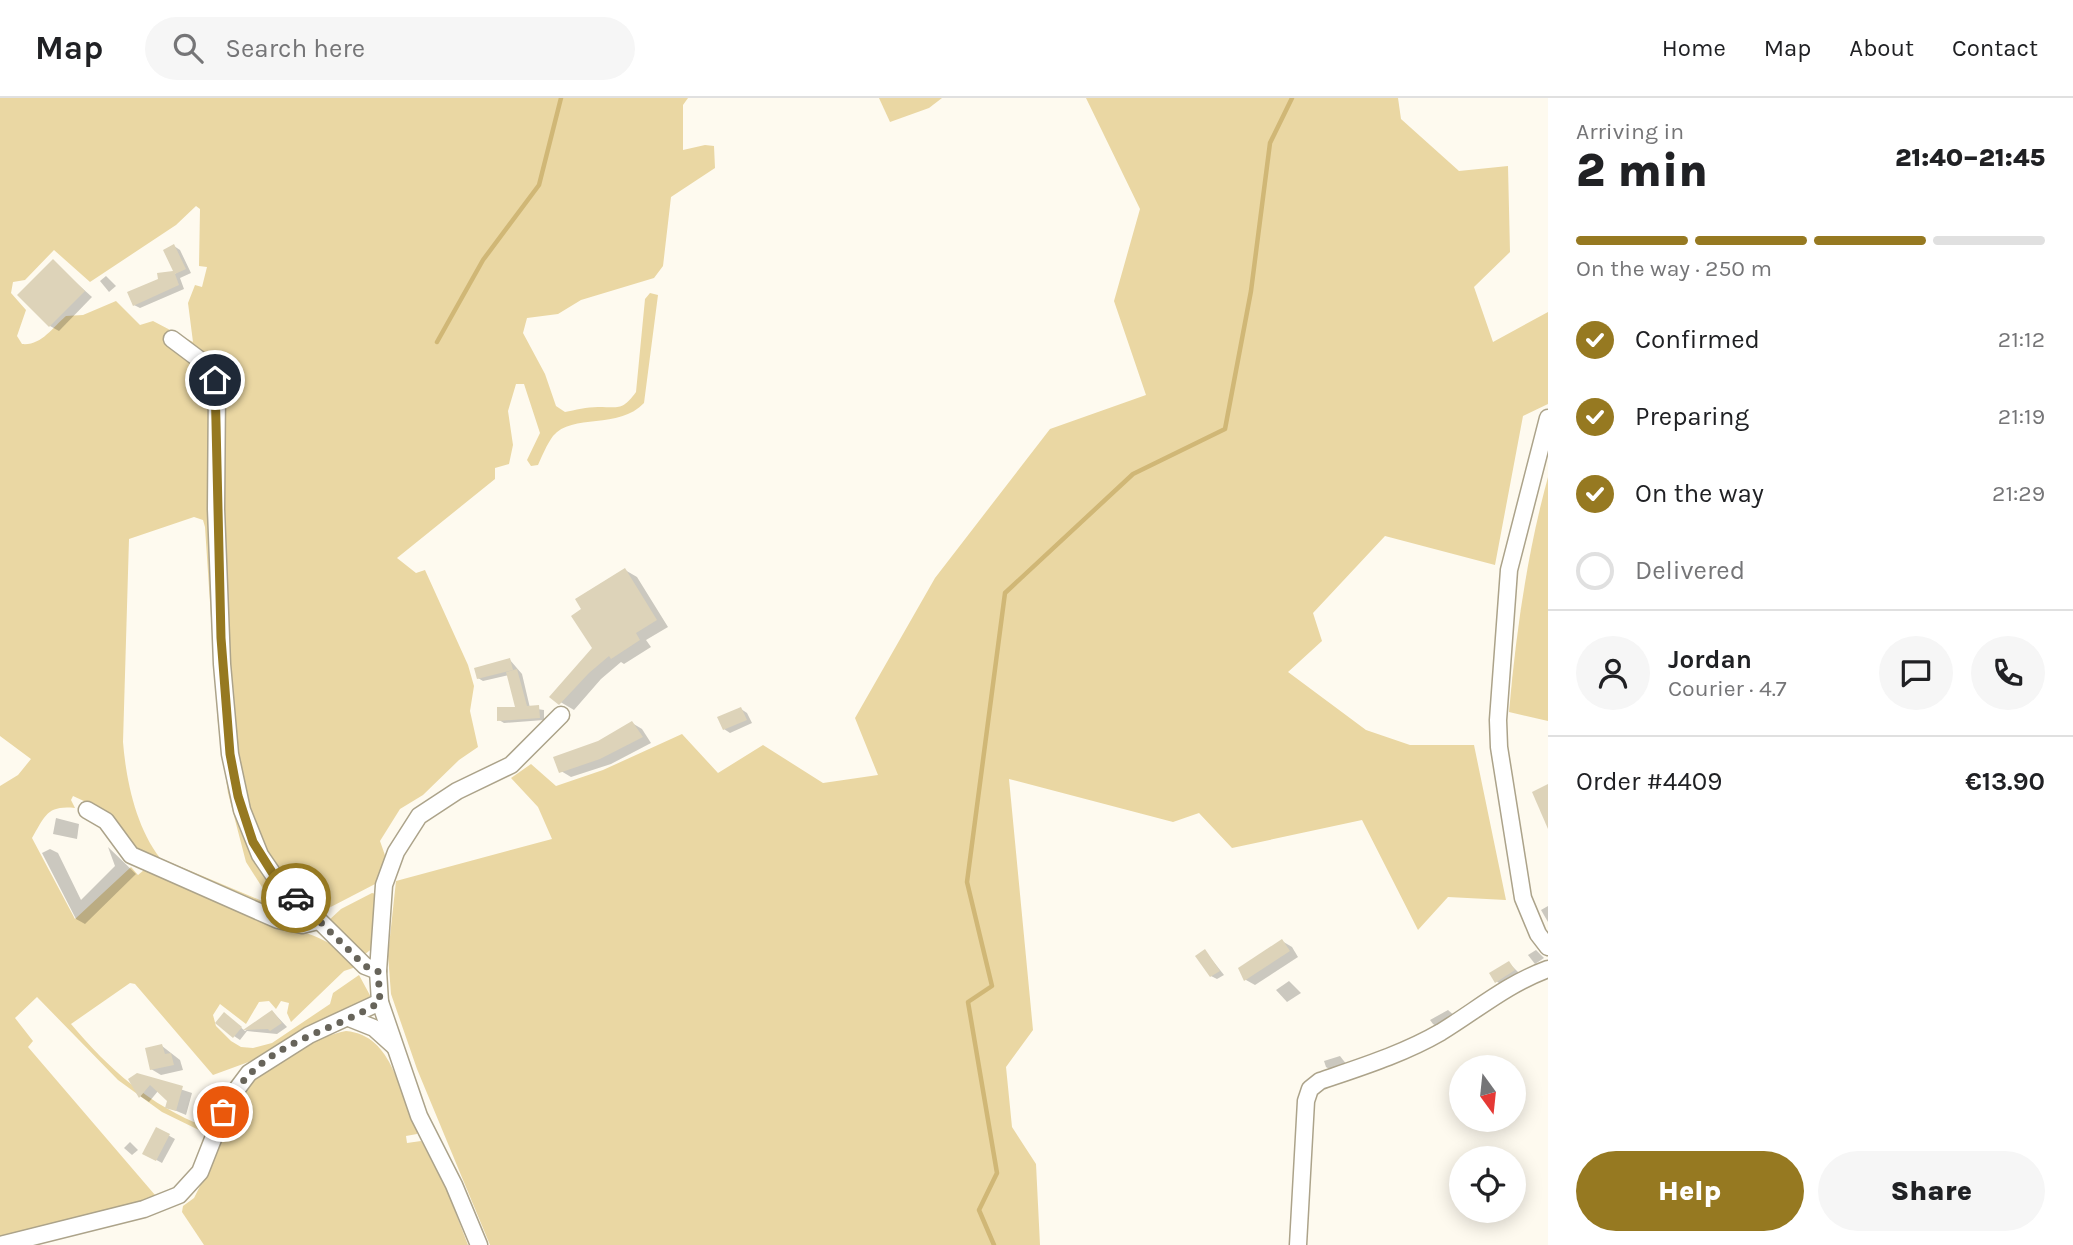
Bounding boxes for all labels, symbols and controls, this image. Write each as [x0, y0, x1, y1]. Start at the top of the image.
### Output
search box [145, 17, 635, 80]
text: Map [35, 29, 103, 67]
icon: search [169, 29, 207, 67]
text: Search here [225, 33, 365, 64]
text: Home [1662, 34, 1726, 62]
text: Map [1764, 34, 1811, 62]
text: About [1849, 34, 1914, 62]
text: Contact [1952, 34, 2038, 62]
text: Arriving in [1576, 118, 1684, 145]
text: 21:40–21:45 [1895, 142, 2045, 173]
text: 2 min [1576, 144, 1708, 198]
text: On the way · 250 m [1576, 255, 1772, 282]
icon: check [1576, 321, 1614, 359]
text: Confirmed [1635, 324, 1760, 355]
text: 21:12 [1998, 326, 2045, 353]
pin [185, 350, 245, 410]
icon: home [196, 361, 234, 399]
icon: check [1576, 398, 1614, 436]
text: Preparing [1635, 401, 1749, 432]
text: 21:19 [1998, 403, 2045, 430]
icon: check [1576, 475, 1614, 513]
text: On the way [1635, 478, 1764, 509]
text: 21:29 [1992, 480, 2045, 507]
text: Delivered [1635, 555, 1745, 586]
button: person [1576, 636, 1650, 710]
button: chat [1879, 636, 1953, 710]
button: phone [1971, 636, 2045, 710]
text: Jordan [1668, 644, 1752, 675]
text: Courier · 4.7 [1668, 675, 1787, 702]
text: Order #4409 [1576, 766, 1722, 797]
text: €13.90 [1965, 766, 2045, 797]
courier [261, 863, 331, 933]
icon: car [277, 879, 315, 917]
north arrow [1449, 1055, 1526, 1132]
map controls [1449, 1055, 1526, 1223]
pin [193, 1082, 253, 1142]
icon: bag [204, 1093, 242, 1131]
button: locate [1449, 1146, 1526, 1223]
button: Help [1576, 1151, 1804, 1231]
button: Share [1818, 1151, 2045, 1231]

